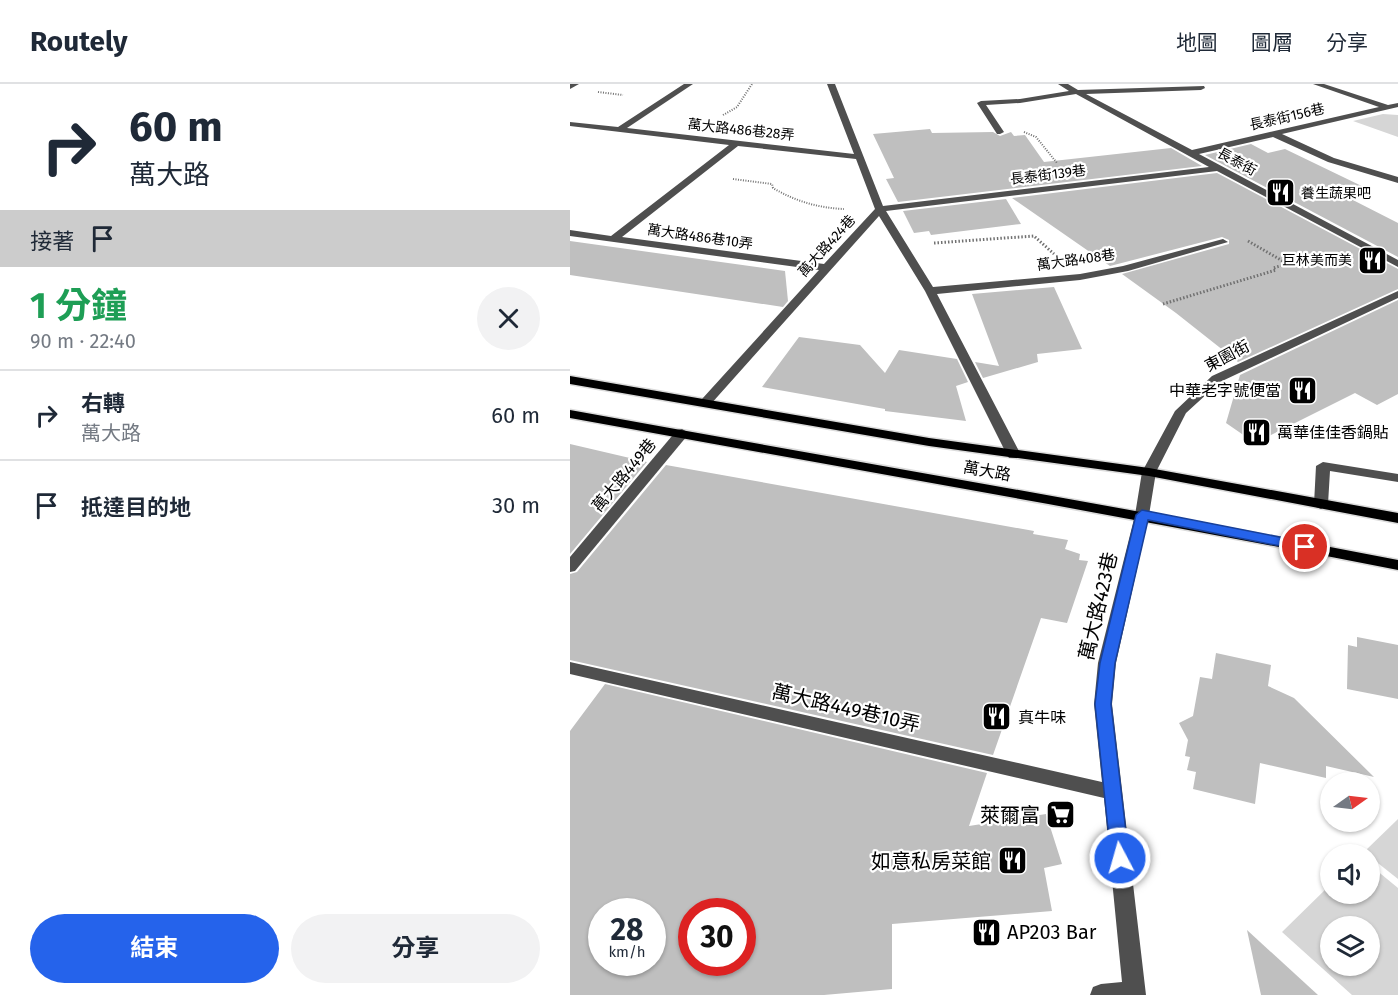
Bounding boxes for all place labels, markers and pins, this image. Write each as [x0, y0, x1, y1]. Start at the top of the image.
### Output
restaurant icon: 養生蔬果吧 [1264, 177, 1296, 209]
place label: 養生蔬果吧 [1301, 185, 1371, 202]
restaurant icon: 巨林美而美 [1357, 244, 1389, 276]
place label: 巨林美而美 [1282, 252, 1352, 269]
restaurant icon: 中華老字號便當 [1286, 374, 1318, 406]
place label: 中華老字號便當 [1169, 381, 1281, 400]
restaurant icon: 萬華佳佳香鍋貼 [1240, 416, 1272, 448]
place label: 萬華佳佳香鍋貼 [1277, 423, 1389, 442]
pin [1279, 521, 1330, 572]
restaurant icon: 真牛味 [981, 701, 1013, 733]
place label: 真牛味 [1018, 708, 1066, 727]
supermarket icon: 萊爾富 [1045, 799, 1077, 831]
place label: 萊爾富 [980, 803, 1040, 827]
restaurant icon: 如意私房菜館 [996, 845, 1028, 877]
place label: 如意私房菜館 [871, 849, 991, 873]
restaurant icon: AP203 Bar [970, 916, 1002, 948]
place label: AP203 Bar [1007, 920, 1097, 944]

